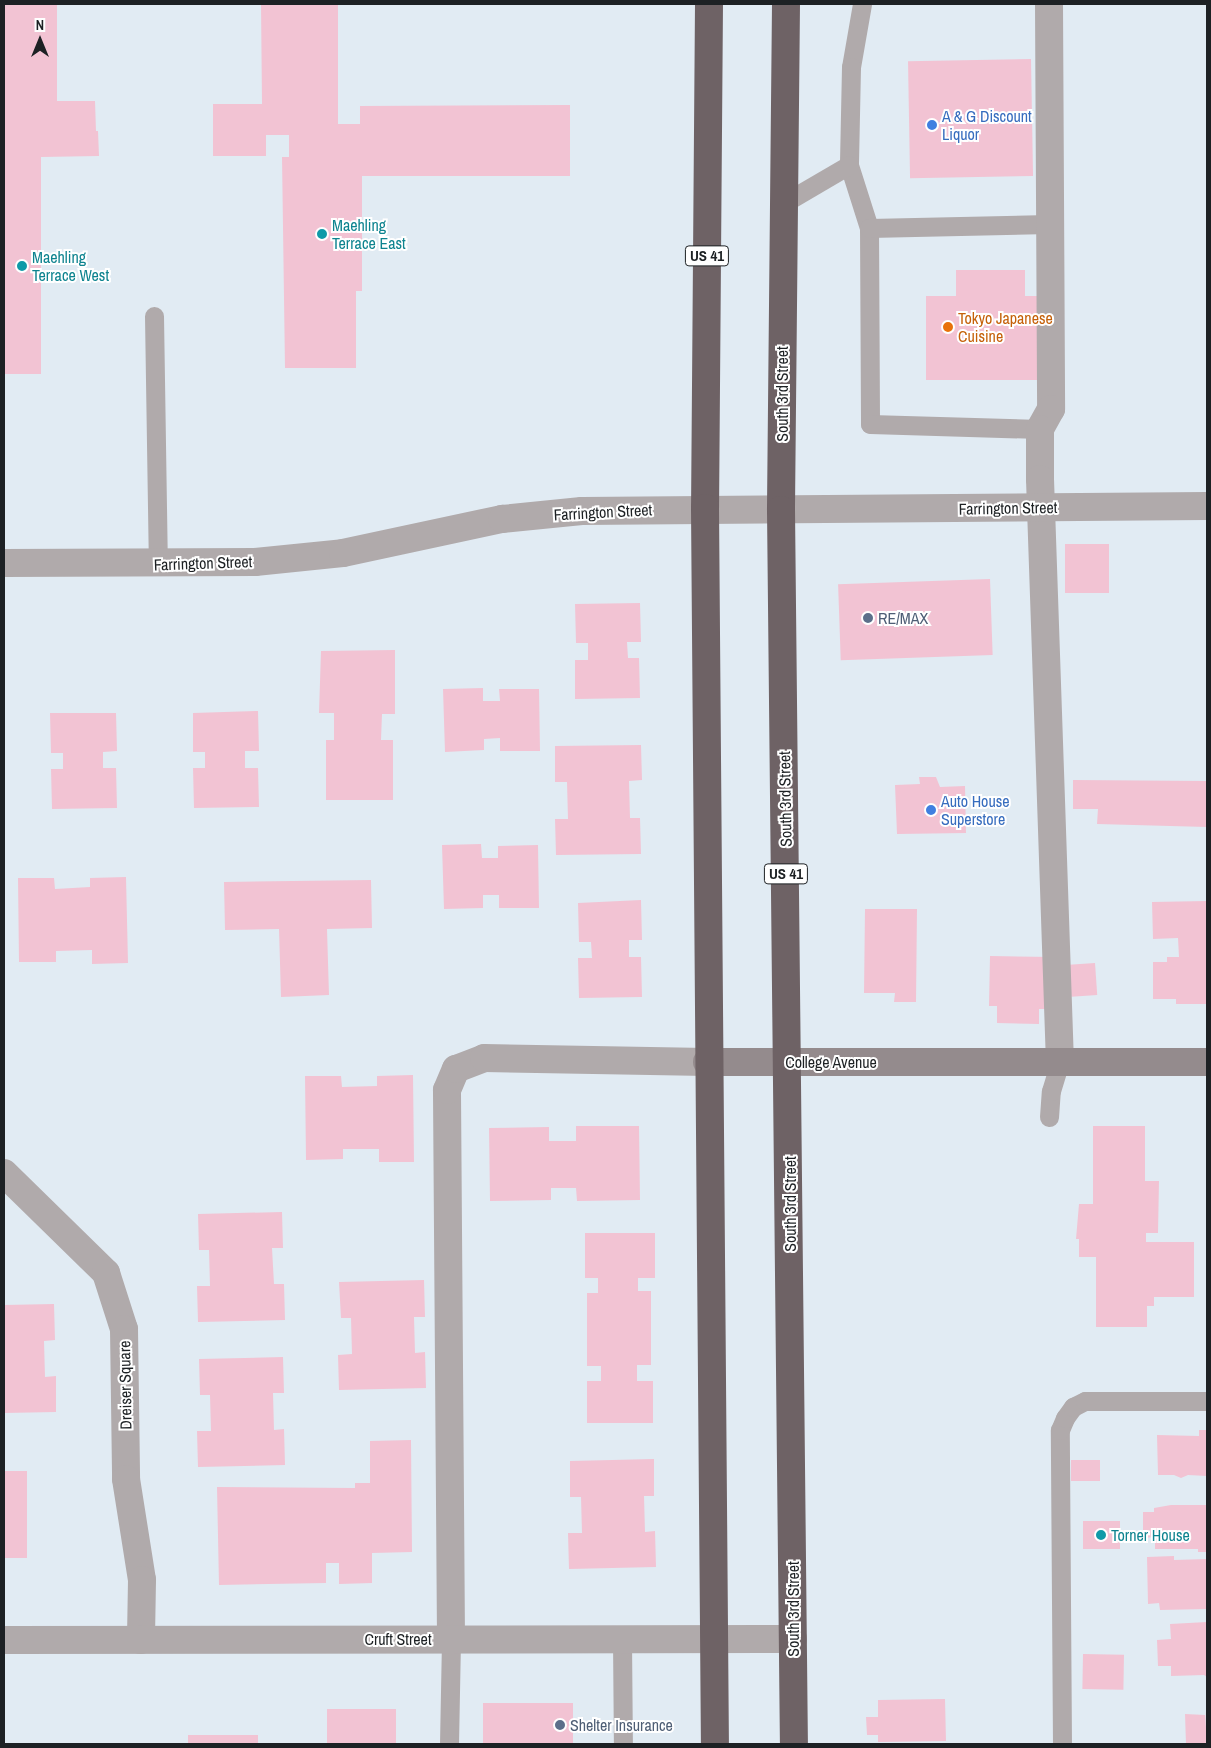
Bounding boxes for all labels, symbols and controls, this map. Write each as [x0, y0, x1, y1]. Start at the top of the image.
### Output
north arrow [15, 15, 65, 65]
text: N [36, 16, 44, 34]
place label: A & G Discount Liquor [942, 106, 1032, 144]
marker: A & G Discount Liquor [926, 119, 938, 131]
place label: Maehling Terrace East [332, 215, 406, 253]
marker: Maehling Terrace East [316, 228, 328, 240]
road number: US 41 [684, 244, 730, 268]
place label: Maehling Terrace West [32, 247, 109, 285]
marker: Maehling Terrace West [16, 260, 28, 272]
place label: Tokyo Japanese Cuisine [958, 308, 1053, 346]
marker: Tokyo Japanese Cuisine [942, 321, 954, 333]
street label: South 3rd Street [772, 346, 792, 442]
street label: Farrington Street [959, 498, 1057, 518]
street label: Farrington Street [553, 500, 653, 524]
street label: Farrington Street [153, 552, 253, 574]
place label: RE/MAX [878, 608, 928, 628]
marker: RE/MAX [862, 612, 874, 624]
street label: South 3rd Street [775, 751, 795, 847]
place label: Auto House Superstore [941, 791, 1010, 829]
marker: Auto House Superstore [925, 804, 937, 816]
road number: US 41 [764, 862, 808, 886]
street label: College Avenue [785, 1052, 877, 1072]
street label: South 3rd Street [780, 1156, 800, 1252]
street label: Dreiser Square [115, 1340, 135, 1430]
place label: Torner House [1111, 1525, 1190, 1545]
marker: Torner House [1095, 1529, 1107, 1541]
street label: South 3rd Street [783, 1561, 803, 1657]
street label: Cruft Street [364, 1629, 432, 1649]
place label: Shelter Insurance [570, 1715, 673, 1735]
marker: Shelter Insurance [554, 1719, 566, 1731]

